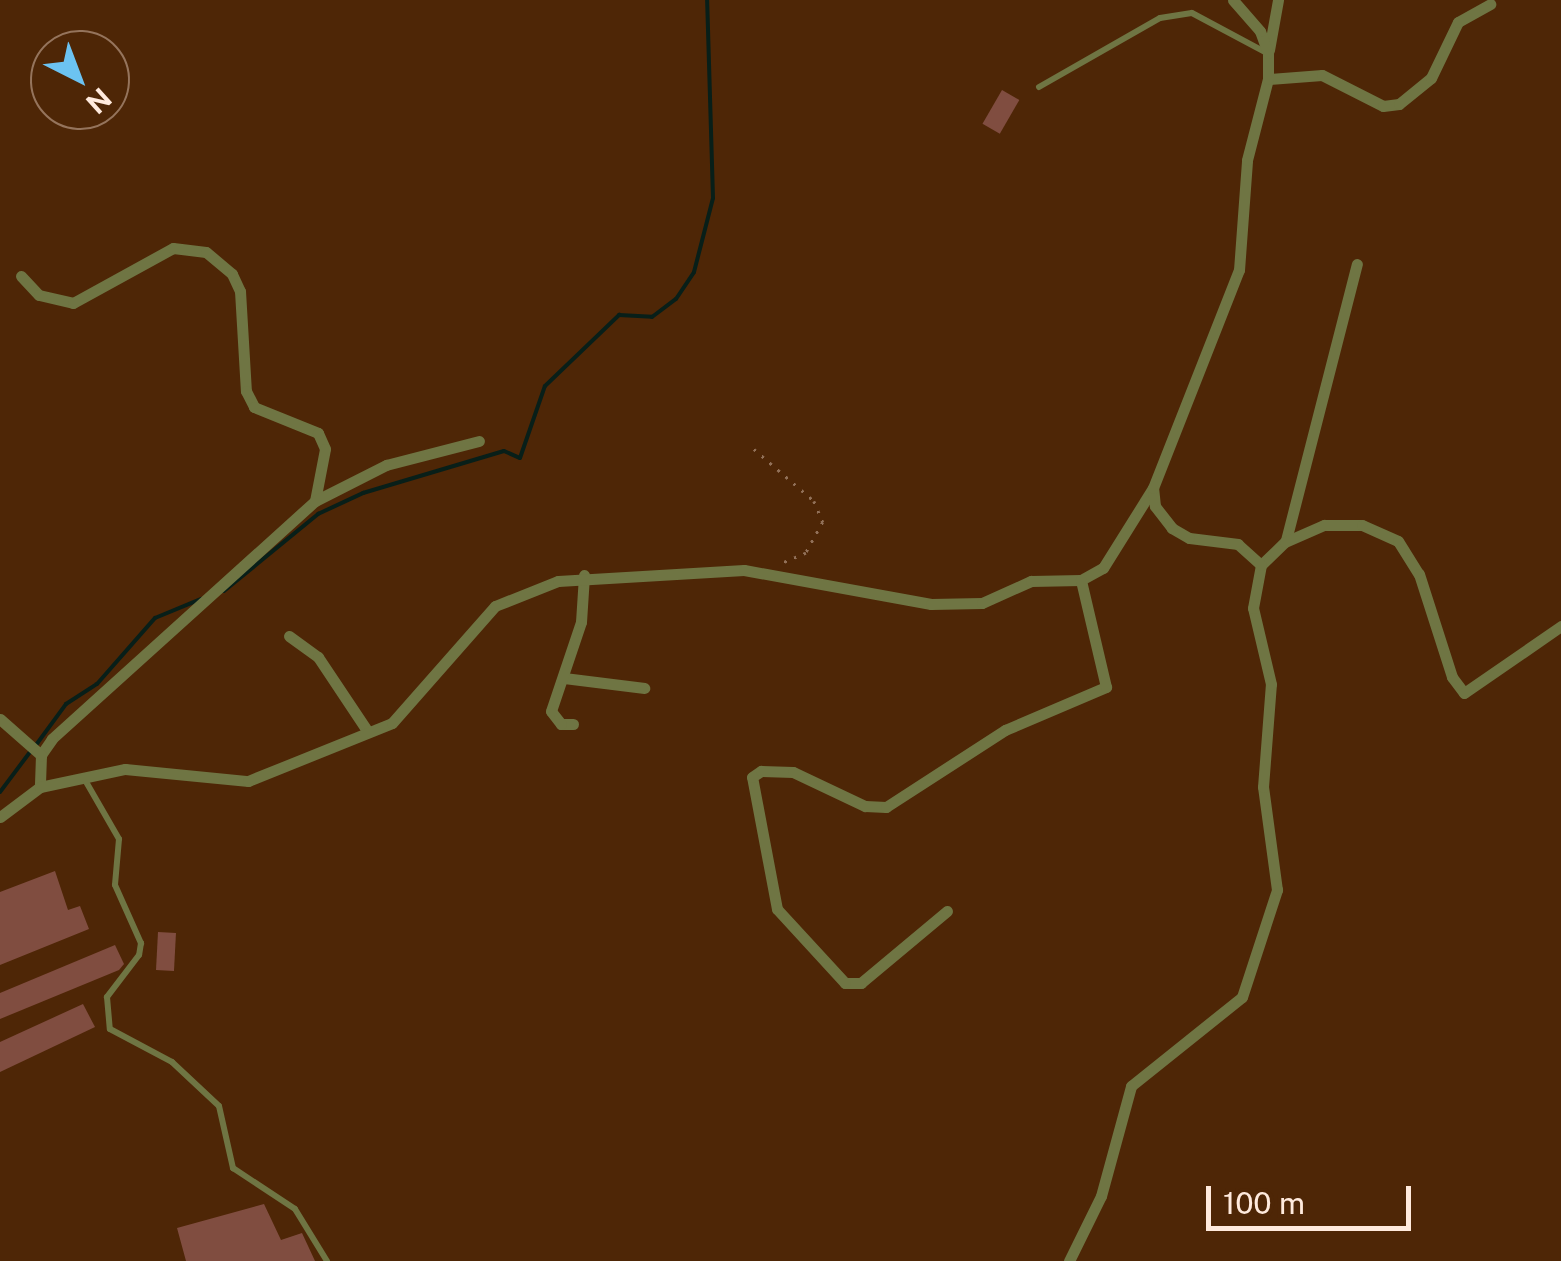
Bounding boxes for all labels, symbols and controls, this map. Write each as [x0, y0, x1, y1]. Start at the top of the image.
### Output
north arrow [30, 30, 130, 130]
text: N [80, 82, 118, 121]
scale bar [1211, 1166, 1416, 1228]
text: 100 m [1223, 1185, 1305, 1221]

